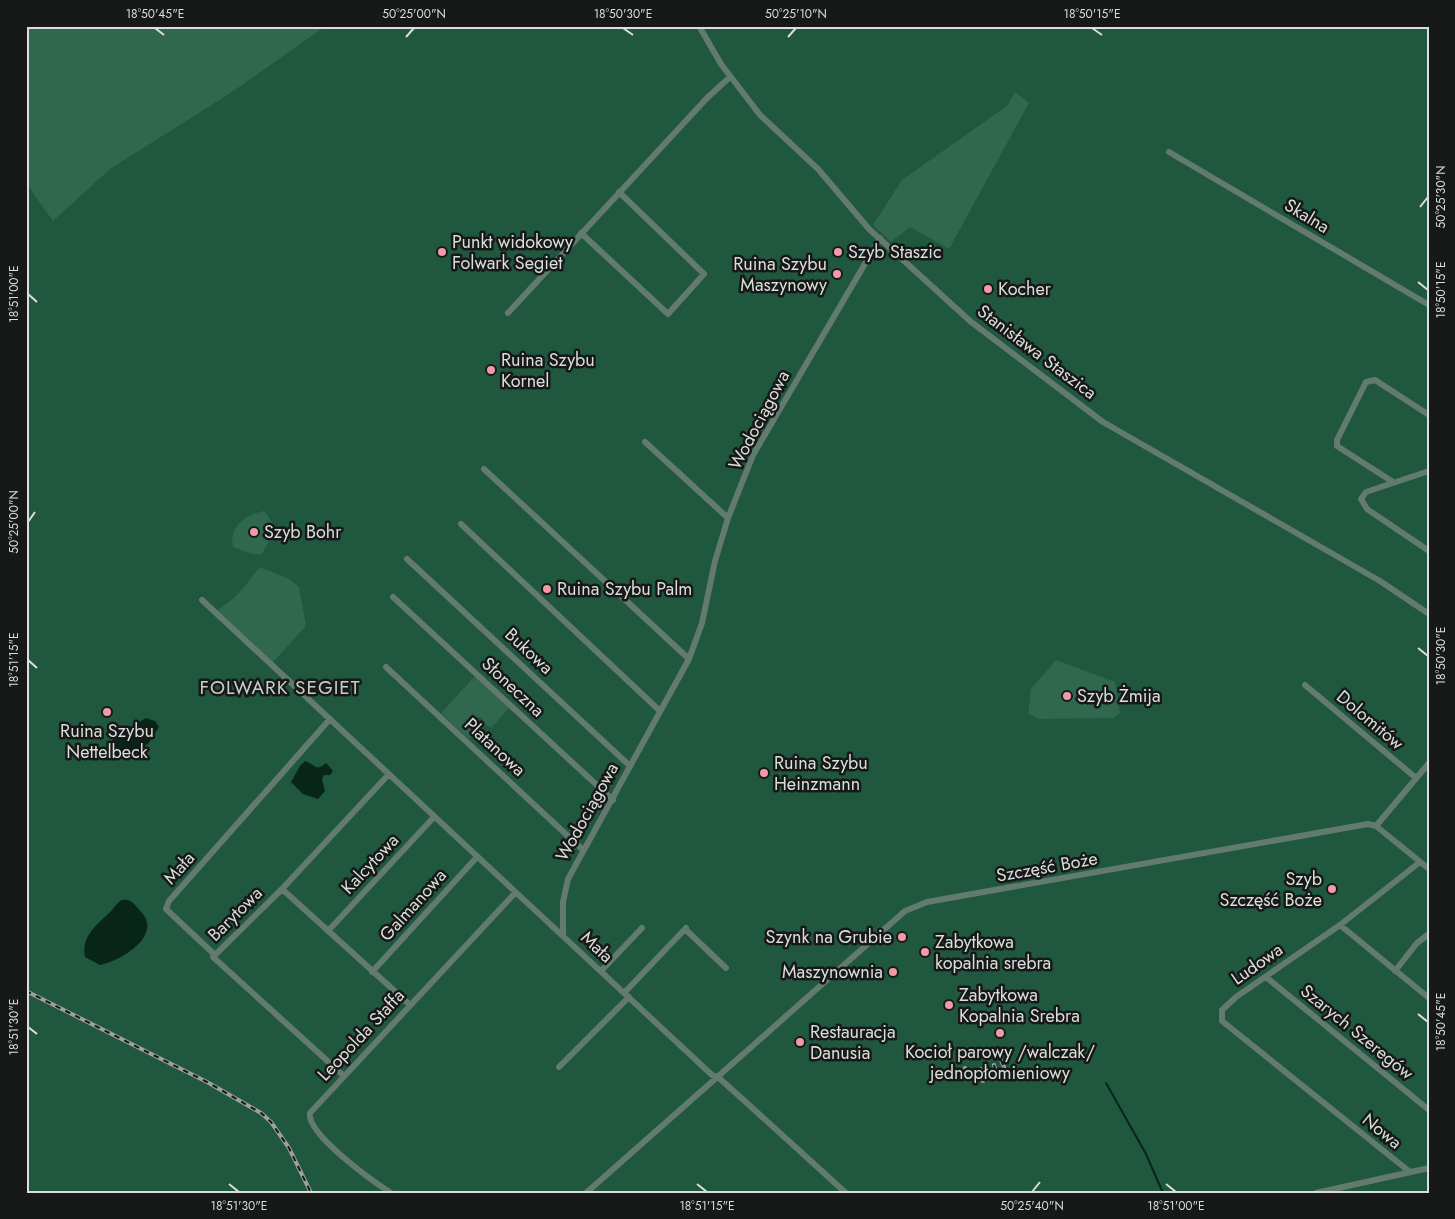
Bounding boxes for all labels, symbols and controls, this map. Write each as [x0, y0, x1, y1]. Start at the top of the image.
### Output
text: 18°50'45"E [126, 5, 184, 23]
text: 50°25'00"N [382, 5, 446, 23]
text: 18°50'30"E [594, 5, 652, 23]
text: 50°25'10"N [765, 5, 827, 23]
text: 18°50'15"E [1063, 5, 1121, 23]
text: 50°25'30"N [1432, 166, 1450, 228]
street label: Skalna [1279, 192, 1335, 240]
place label: Punkt widokowy Folwark Segiet [452, 229, 573, 276]
place label: Szyb Staszic [848, 239, 942, 265]
marker: Punkt widokowy Folwark Segiet [436, 246, 448, 258]
marker: Szyb Staszic [832, 246, 844, 258]
place label: Ruina Szybu Maszynowy [733, 251, 827, 298]
text: 18°50'15"E [1432, 261, 1450, 319]
text: 18°51'00"E [5, 265, 23, 323]
marker: Ruina Szybu Maszynowy [831, 268, 843, 280]
place label: Kocher [998, 276, 1052, 302]
marker: Kocher [982, 283, 994, 295]
street label: Stanisława Staszica [972, 298, 1102, 406]
place label: Ruina Szybu Kornel [501, 347, 595, 394]
marker: Ruina Szybu Kornel [485, 364, 497, 376]
street label: Wodociągowa [722, 366, 796, 474]
text: 50°25'00"N [5, 490, 23, 554]
place label: Szyb Bohr [264, 519, 342, 545]
marker: Szyb Bohr [248, 526, 260, 538]
place label: Ruina Szybu Palm [557, 576, 692, 602]
marker: Ruina Szybu Palm [541, 583, 553, 595]
street label: Bukowa [499, 622, 559, 680]
text: 18°50'30"E [1432, 627, 1450, 685]
text: 18°51'15"E [5, 632, 23, 688]
street label: Słoneczna [476, 651, 550, 723]
district label: FOLWARK SEGIET [199, 674, 361, 701]
place label: Szyb Żmija [1077, 683, 1161, 709]
street label: Dolomitów [1331, 684, 1410, 756]
marker: Szyb Żmija [1061, 690, 1073, 702]
marker: Ruina Szybu Nettelbeck [101, 706, 113, 718]
street label: Platanowa [459, 712, 531, 782]
place label: Ruina Szybu Nettelbeck [60, 718, 154, 765]
place label: Ruina Szybu Heinzmann [774, 750, 868, 797]
street label: Wodociągowa [549, 758, 625, 866]
marker: Ruina Szybu Heinzmann [758, 767, 770, 779]
street label: Kalcytowa [335, 828, 405, 900]
street label: Szczęść Boże [994, 845, 1100, 889]
street label: Mała [157, 846, 201, 890]
street label: Galmanowa [373, 863, 453, 947]
place label: Szyb Szczęść Boże [1220, 866, 1322, 913]
street label: Barytowa [202, 881, 268, 947]
marker: Szyb Szczęść Boże [1326, 883, 1338, 895]
place label: Szynk na Grubie [766, 924, 892, 950]
street label: Mała [575, 925, 619, 969]
place label: Zabytkowa kopalnia srebra [935, 929, 1051, 976]
marker: Szynk na Grubie [896, 931, 908, 943]
street label: Ludowa [1226, 937, 1288, 991]
marker: Zabytkowa kopalnia srebra [919, 946, 931, 958]
place label: Maszynownia [782, 959, 883, 985]
marker: Maszynownia [887, 966, 899, 978]
street label: Szarych Szeregów [1295, 978, 1420, 1086]
place label: Zabytkowa Kopalnia Srebra [959, 982, 1080, 1029]
street label: Leopolda Staffa [311, 983, 411, 1087]
text: 18°50'45"E [1432, 993, 1450, 1051]
text: 18°51'30"E [5, 999, 23, 1055]
marker: Zabytkowa Kopalnia Srebra [943, 999, 955, 1011]
place label: Restauracja Danusia [810, 1019, 896, 1066]
marker: Kocioł parowy /walczak/ jednopłomieniowy [994, 1027, 1006, 1039]
marker: Restauracja Danusia [794, 1036, 806, 1048]
place label: Kocioł parowy /walczak/ jednopłomieniowy [905, 1039, 1095, 1086]
street label: Nowa [1357, 1107, 1407, 1155]
text: 18°51'30"E [211, 1197, 267, 1215]
text: 18°51'15"E [679, 1197, 735, 1215]
text: 50°25'40"N [1000, 1197, 1064, 1215]
text: 18°51'00"E [1147, 1197, 1205, 1215]

